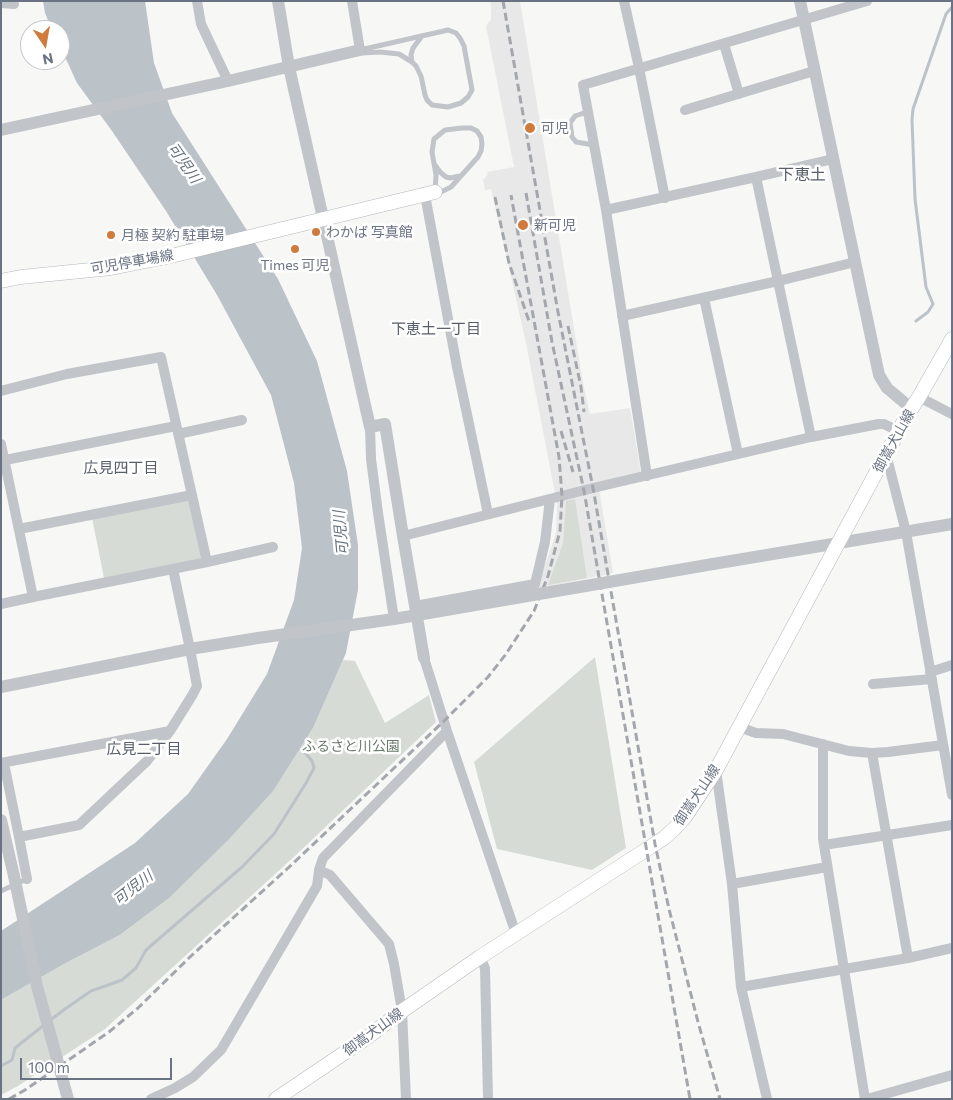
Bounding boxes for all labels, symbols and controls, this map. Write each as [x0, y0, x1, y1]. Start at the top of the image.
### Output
north arrow [20, 20, 70, 70]
text: N [41, 50, 55, 69]
place label: 可児 [541, 120, 569, 136]
marker: 可児 [523, 121, 537, 135]
water label: 可児川 [164, 139, 204, 187]
district label: 下恵土 [778, 165, 826, 185]
place label: 新可児 [534, 217, 576, 233]
marker: 新可児 [516, 218, 530, 232]
place label: わかば 写真館 [326, 224, 413, 240]
marker: わかば 写真館 [310, 226, 322, 238]
place label: 月極 契約 駐車場 [121, 227, 224, 243]
marker: 月極 契約 駐車場 [105, 229, 117, 241]
marker: Times 可児 [289, 243, 301, 255]
street label: 可児停車場線 [89, 246, 175, 278]
place label: Times 可児 [260, 257, 330, 273]
district label: 下恵土一丁目 [391, 320, 481, 338]
street label: 御嵩犬山線 [870, 406, 918, 476]
district label: 広見四丁目 [84, 459, 158, 477]
water label: 可児川 [330, 510, 352, 556]
park label: ふるさと川公園 [302, 738, 400, 754]
district label: 広見二丁目 [107, 740, 181, 758]
street label: 御嵩犬山線 [670, 761, 724, 829]
water label: 可児川 [110, 867, 156, 909]
street label: 御嵩犬山線 [340, 1005, 406, 1059]
scale bar [22, 1048, 175, 1080]
text: 100 m [28, 1058, 70, 1076]

